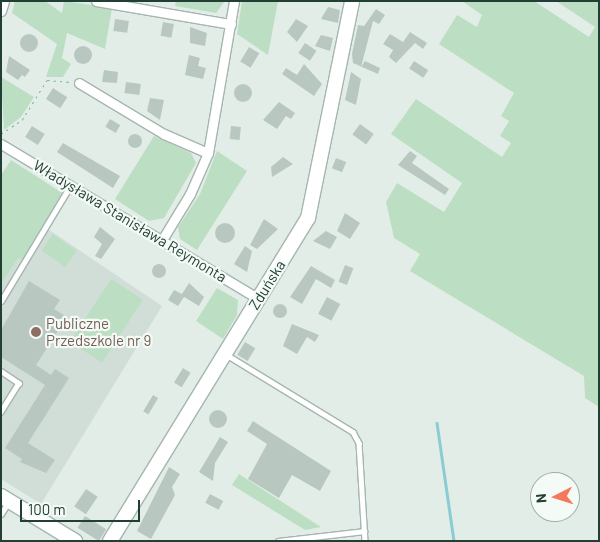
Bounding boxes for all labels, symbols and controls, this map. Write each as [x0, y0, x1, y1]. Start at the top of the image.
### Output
street label: Władysława Stanisława Reymonta [30, 156, 230, 286]
street label: Zduńska [245, 257, 289, 313]
place label: Publiczne Przedszkole nr 9 [46, 314, 151, 349]
marker: Publiczne Przedszkole nr 9 [30, 326, 42, 338]
north arrow [530, 472, 580, 522]
scale bar [22, 490, 142, 522]
text: N [532, 493, 549, 504]
text: 100 m [28, 500, 66, 518]

